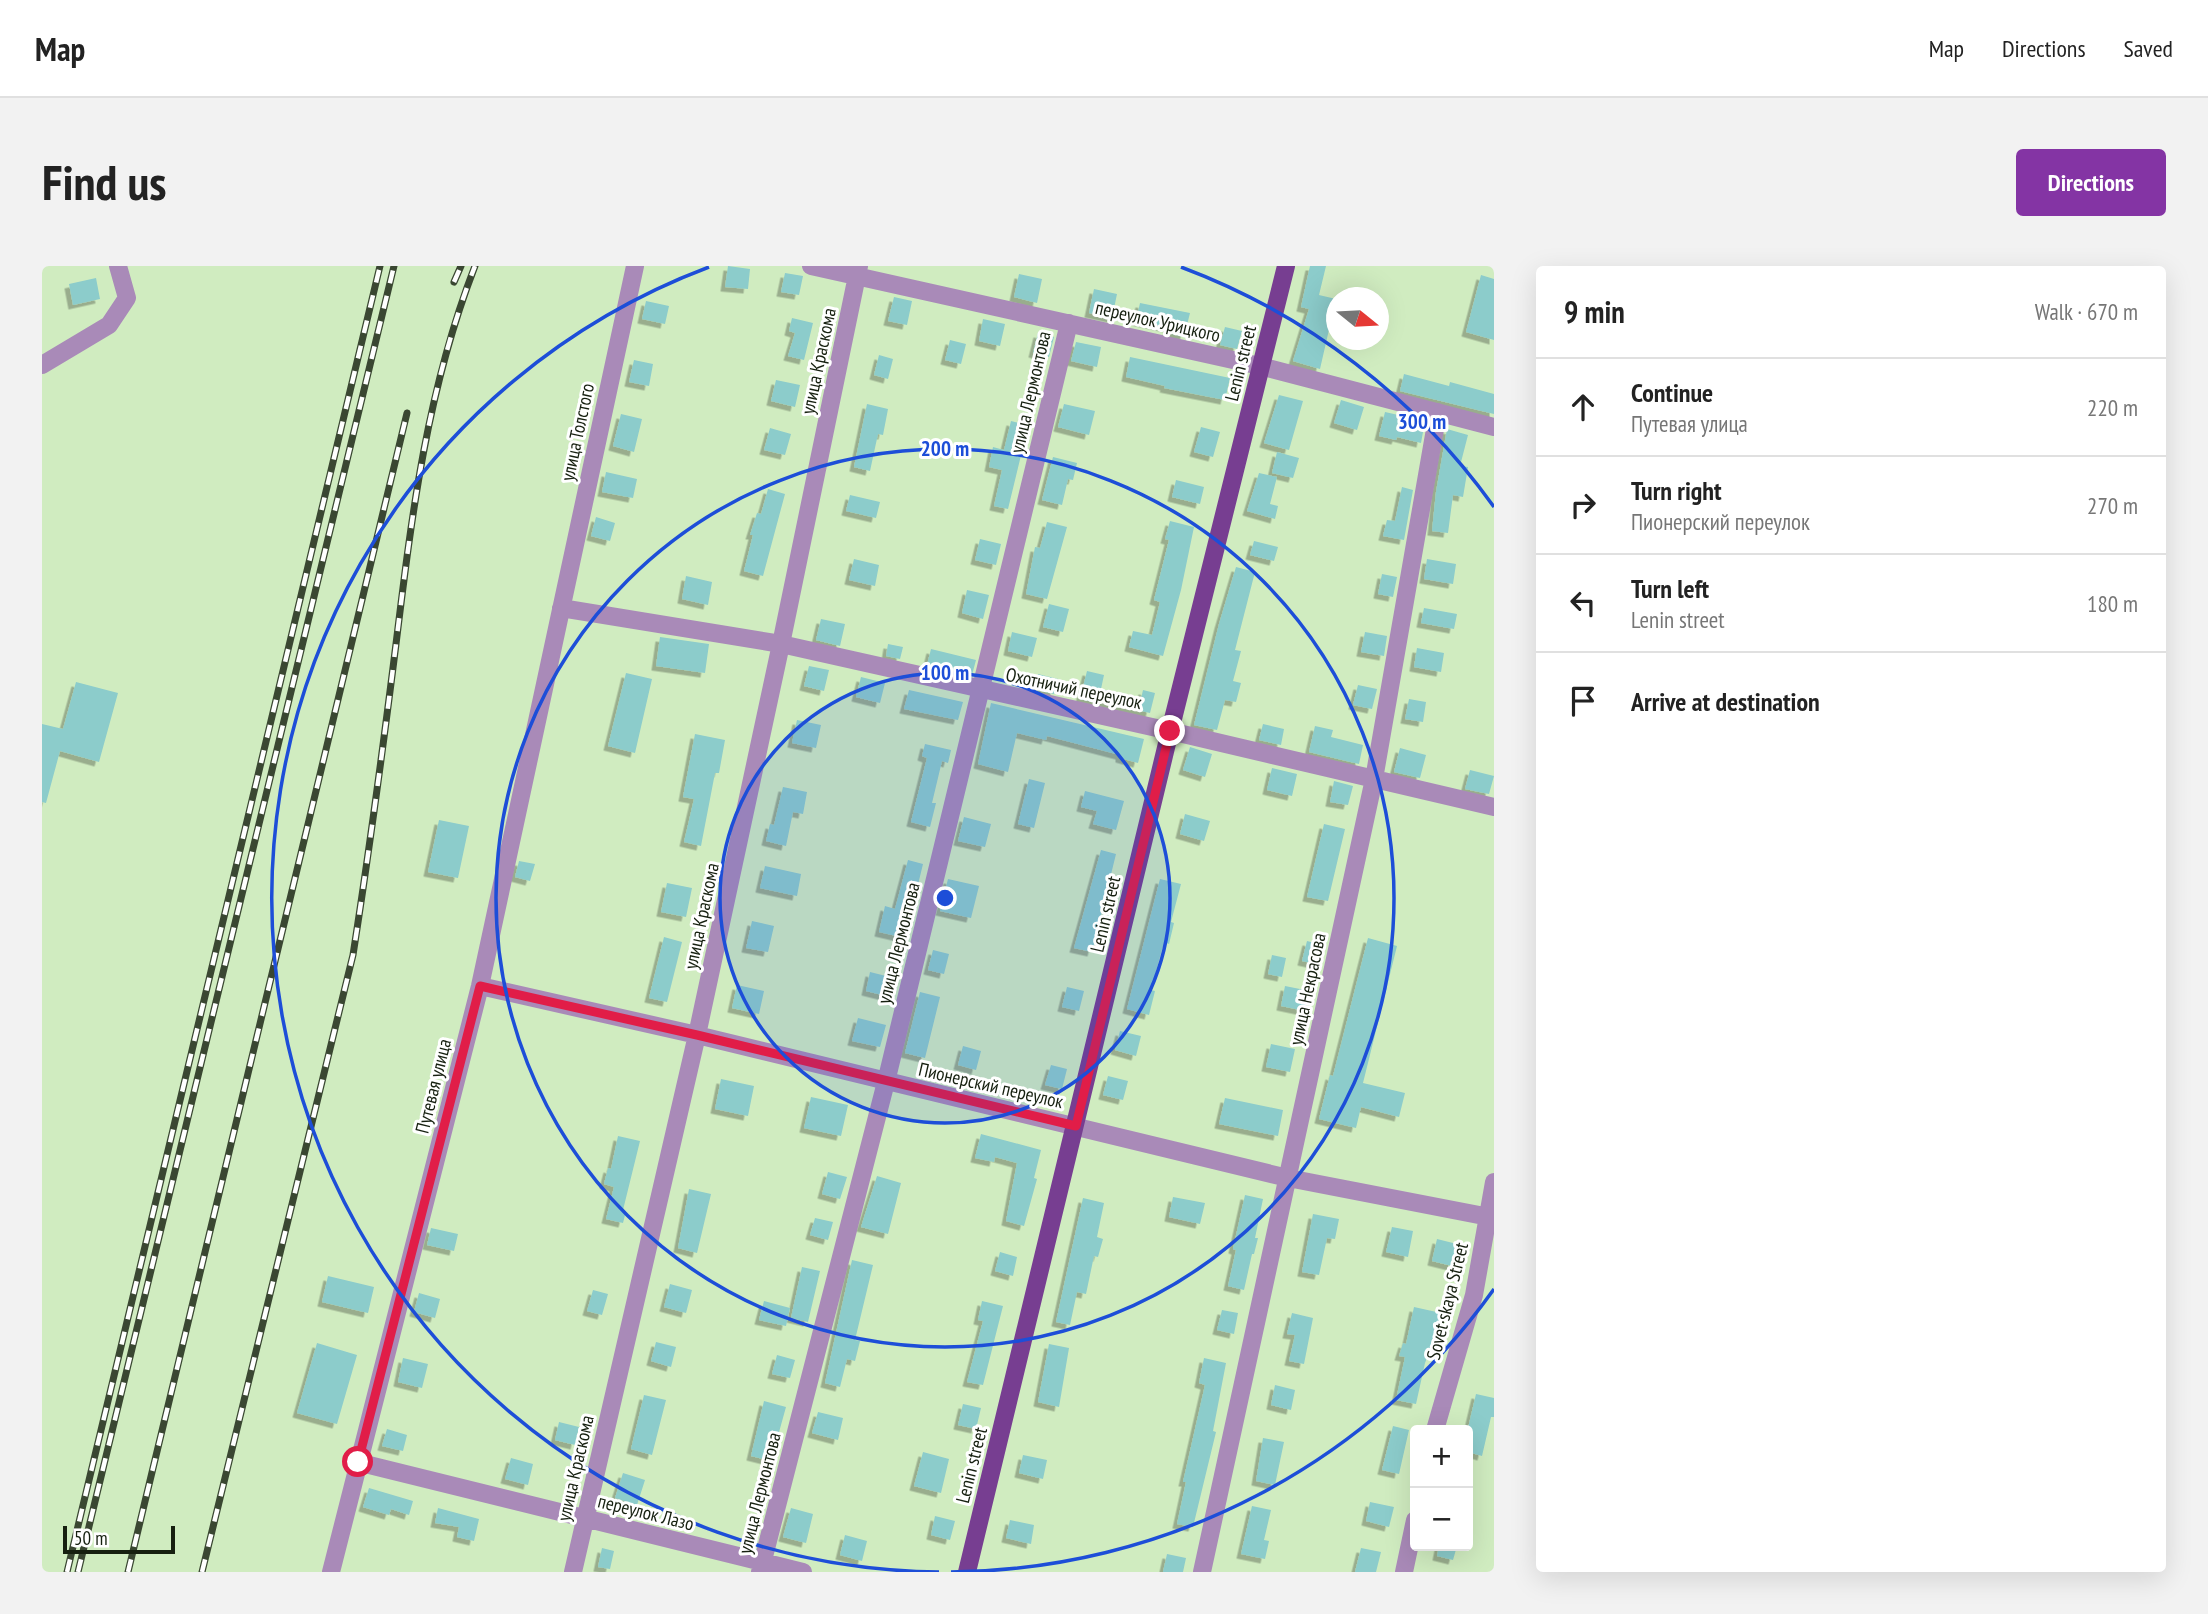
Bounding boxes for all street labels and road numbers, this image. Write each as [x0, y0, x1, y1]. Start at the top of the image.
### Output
street label: переулок Урицкого [1093, 295, 1223, 347]
street label: улица Краскома [795, 306, 841, 416]
street label: Lenin street [1219, 322, 1261, 403]
street label: улица Лермонтова [1004, 329, 1056, 455]
street label: улица Толстого [555, 381, 599, 483]
street label: Охотничий переулок [1004, 662, 1145, 714]
street label: улица Краскома [678, 861, 724, 971]
street label: Lenin street [1085, 873, 1126, 954]
street label: улица Лермонтова [871, 880, 925, 1006]
street label: улица Некрасова [1283, 931, 1331, 1047]
street label: Путевая улица [410, 1036, 456, 1136]
street label: Пионерский переулок [916, 1057, 1066, 1113]
street label: Sovet·skaya Street [1421, 1239, 1473, 1362]
street label: улица Краскома [551, 1413, 599, 1523]
street label: Lenin street [950, 1424, 992, 1505]
street label: улица Лермонтова [732, 1430, 786, 1556]
street label: переулок Лазо [595, 1488, 697, 1536]

